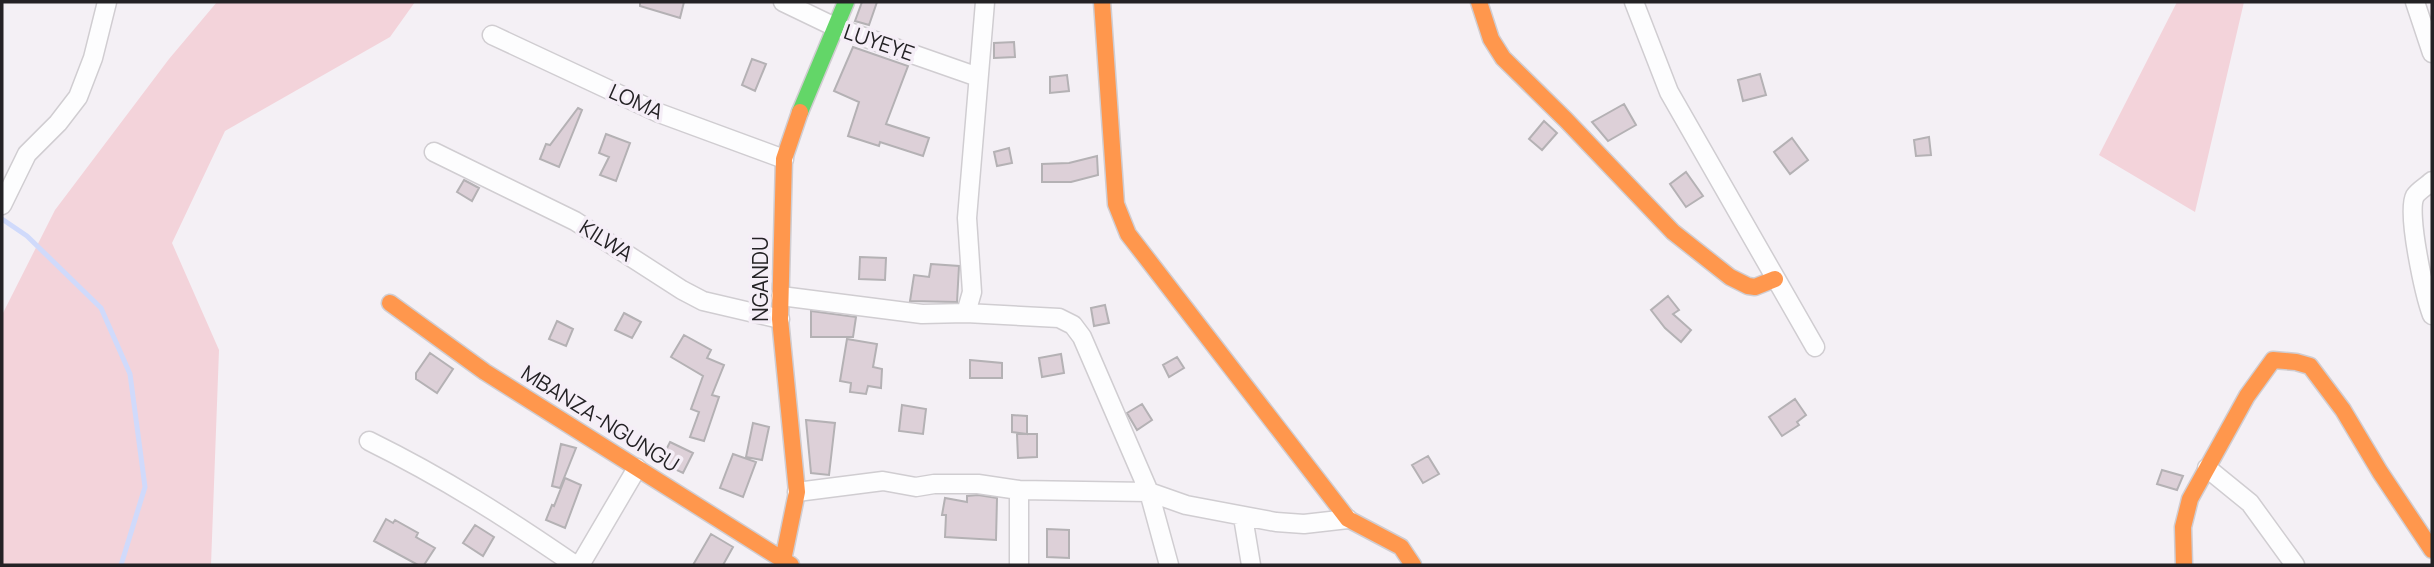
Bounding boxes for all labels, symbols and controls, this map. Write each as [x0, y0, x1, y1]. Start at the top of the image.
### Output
street label: LUYEYE [840, 17, 918, 67]
street label: LOMA [605, 77, 668, 125]
street label: KILWA [575, 213, 638, 267]
street label: NGANDU [746, 236, 774, 322]
street label: MBANZA-NGUNGU [516, 358, 685, 478]

